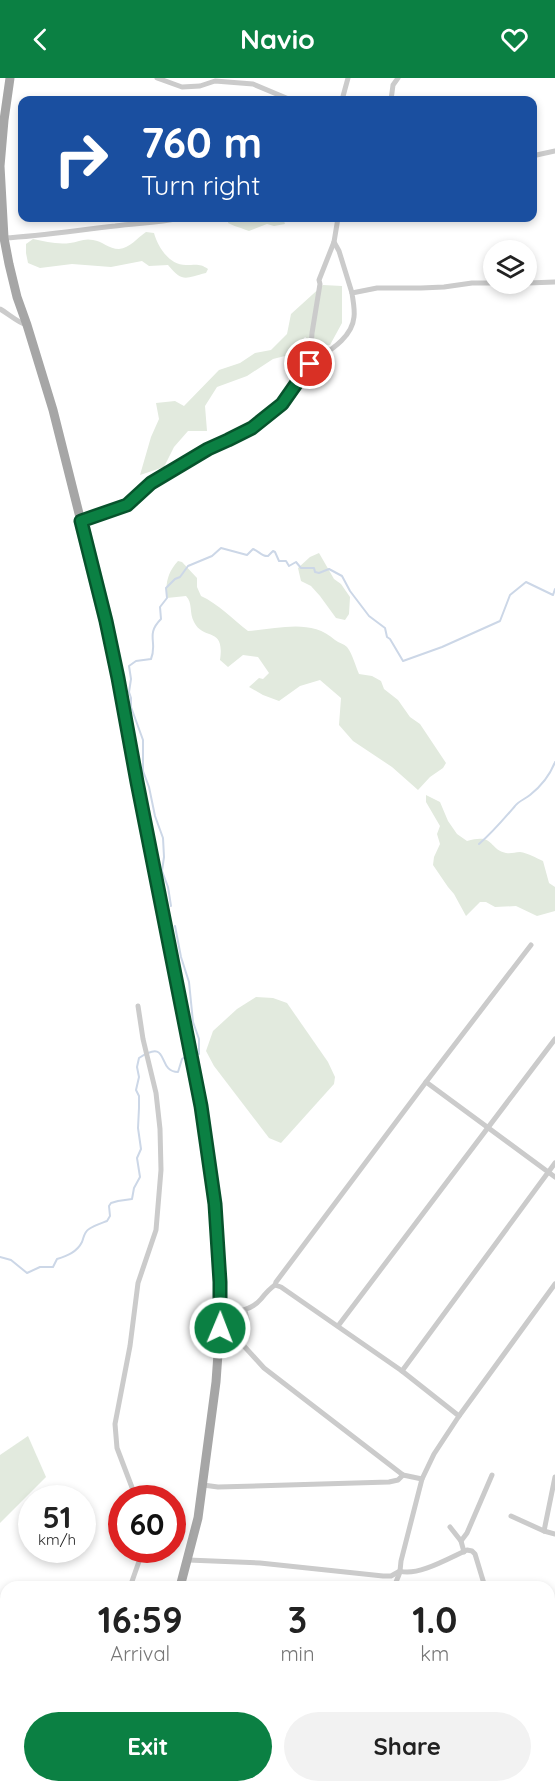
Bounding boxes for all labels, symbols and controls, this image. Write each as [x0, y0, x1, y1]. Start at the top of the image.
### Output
text: Navio [240, 22, 315, 56]
icon: back [24, 23, 57, 56]
icon: heart [498, 23, 531, 56]
text: 760 m [141, 116, 262, 169]
icon: right [42, 120, 120, 198]
text: Turn right [141, 168, 260, 202]
map controls [483, 240, 537, 294]
button: layers [483, 240, 537, 294]
pin [284, 338, 335, 389]
icon: arrive [293, 347, 326, 380]
position arrow [188, 1296, 252, 1360]
speed limit sign: 60 [108, 1485, 186, 1563]
text: 51 [43, 1498, 71, 1536]
text: km/h [38, 1530, 76, 1549]
text: 16:59 [98, 1597, 183, 1642]
text: 3 [288, 1597, 307, 1642]
text: 1.0 [412, 1597, 457, 1642]
text: Arrival [110, 1641, 170, 1666]
text: min [280, 1641, 314, 1666]
text: km [420, 1641, 449, 1666]
button: Exit [24, 1712, 272, 1781]
button: Share [284, 1712, 531, 1781]

